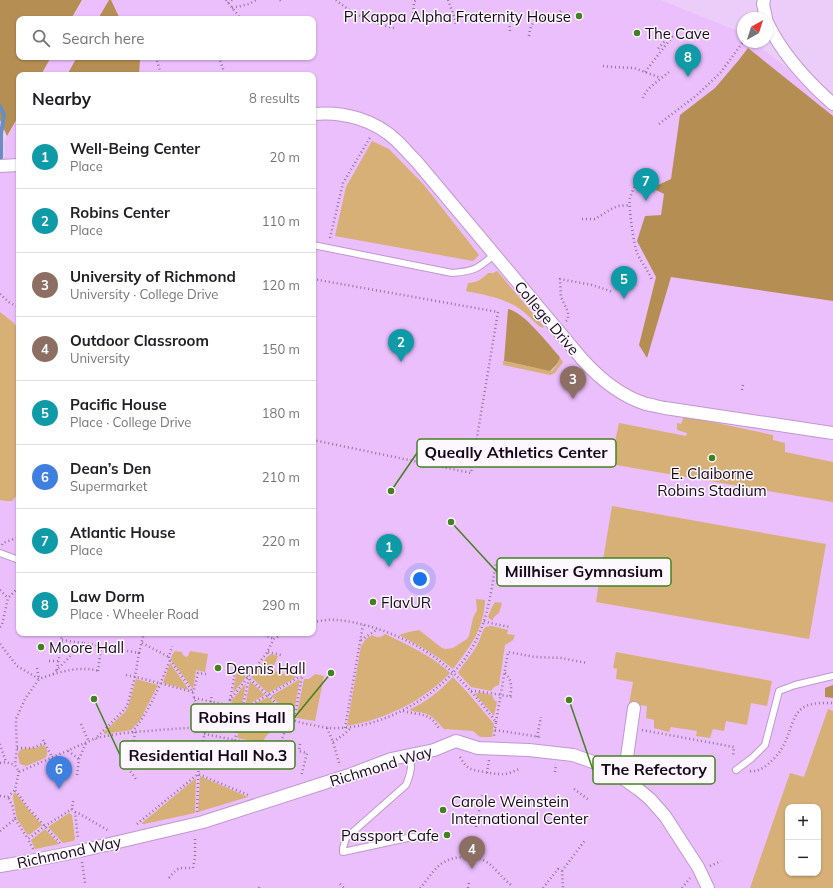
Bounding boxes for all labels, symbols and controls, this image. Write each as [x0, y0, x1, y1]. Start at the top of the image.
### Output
place label: Pi Kappa Alpha Fraternity House [344, 7, 571, 26]
marker: Pi Kappa Alpha Fraternity House [574, 11, 584, 21]
north arrow [737, 12, 773, 48]
search box [16, 16, 316, 60]
place label: The Cave [645, 24, 710, 43]
icon: search [30, 27, 52, 49]
marker: The Cave [632, 28, 642, 38]
text: Search here [62, 29, 144, 48]
pin: 8 [675, 44, 701, 77]
text: Nearby [32, 88, 91, 109]
text: 8 results [249, 90, 300, 106]
text: Well-Being Center [70, 139, 200, 158]
text: 1 [41, 149, 49, 165]
text: 20 m [270, 149, 300, 165]
text: Place [70, 158, 103, 174]
pin: 7 [633, 168, 659, 201]
text: Robins Center [70, 203, 170, 222]
text: 2 [41, 213, 49, 229]
text: 110 m [262, 213, 300, 229]
text: Place [70, 222, 103, 238]
pin: 5 [611, 266, 637, 299]
text: University of Richmond [70, 267, 236, 286]
text: 3 [41, 277, 49, 293]
text: 120 m [262, 277, 300, 293]
street label: College Drive [510, 277, 584, 359]
text: University · College Drive [70, 286, 218, 302]
pin: 2 [388, 329, 414, 362]
text: Outdoor Classroom [70, 331, 209, 350]
text: 4 [41, 341, 49, 357]
text: 150 m [262, 341, 300, 357]
text: University [70, 350, 130, 366]
pin: 3 [560, 366, 586, 399]
text: Pacific House [70, 395, 167, 414]
text: 5 [41, 405, 49, 421]
text: 180 m [262, 405, 300, 421]
text: Place · College Drive [70, 414, 191, 430]
callout: Queally Athletics Center [417, 439, 616, 467]
text: Queally Athletics Center [424, 442, 608, 462]
marker: E. Claiborne Robins Stadium [707, 453, 717, 463]
text: Dean’s Den [70, 459, 151, 478]
place label: E. Claiborne Robins Stadium [657, 464, 767, 500]
text: 6 [41, 469, 49, 485]
text: 210 m [262, 469, 300, 485]
text: Supermarket [70, 478, 147, 494]
text: Atlantic House [70, 523, 175, 542]
text: 7 [41, 533, 49, 549]
text: 220 m [262, 533, 300, 549]
pin: 1 [376, 534, 402, 567]
text: Place [70, 542, 103, 558]
callout: Millhiser Gymnasium [497, 558, 671, 586]
text: Millhiser Gymnasium [505, 561, 663, 581]
your location [410, 569, 430, 589]
text: Law Dorm [70, 587, 145, 606]
place label: FlavUR [381, 593, 431, 612]
text: 8 [41, 597, 49, 613]
text: 290 m [262, 597, 300, 613]
marker: FlavUR [368, 597, 378, 607]
text: Place · Wheeler Road [70, 606, 199, 622]
place label: Moore Hall [49, 638, 124, 657]
marker: Moore Hall [36, 642, 46, 652]
place label: Dennis Hall [226, 659, 306, 678]
marker: Dennis Hall [213, 663, 223, 673]
callout: Robins Hall [191, 704, 294, 732]
text: Robins Hall [198, 707, 286, 727]
callout: Residential Hall No.3 [120, 741, 295, 769]
street label: Richmond Way [327, 741, 435, 791]
text: Residential Hall No.3 [129, 745, 287, 765]
pin: 6 [46, 756, 72, 789]
callout: The Refectory [593, 756, 715, 784]
text: The Refectory [601, 759, 707, 779]
place label: Carole Weinstein International Center [451, 792, 589, 828]
map controls [785, 804, 821, 876]
button: + [785, 804, 821, 840]
marker: Carole Weinstein International Center [438, 805, 448, 815]
place label: Passport Cafe [341, 826, 439, 845]
marker: Passport Cafe [442, 830, 452, 840]
street label: Richmond Way [15, 832, 123, 872]
pin: 4 [459, 836, 485, 869]
button: − [785, 840, 821, 876]

